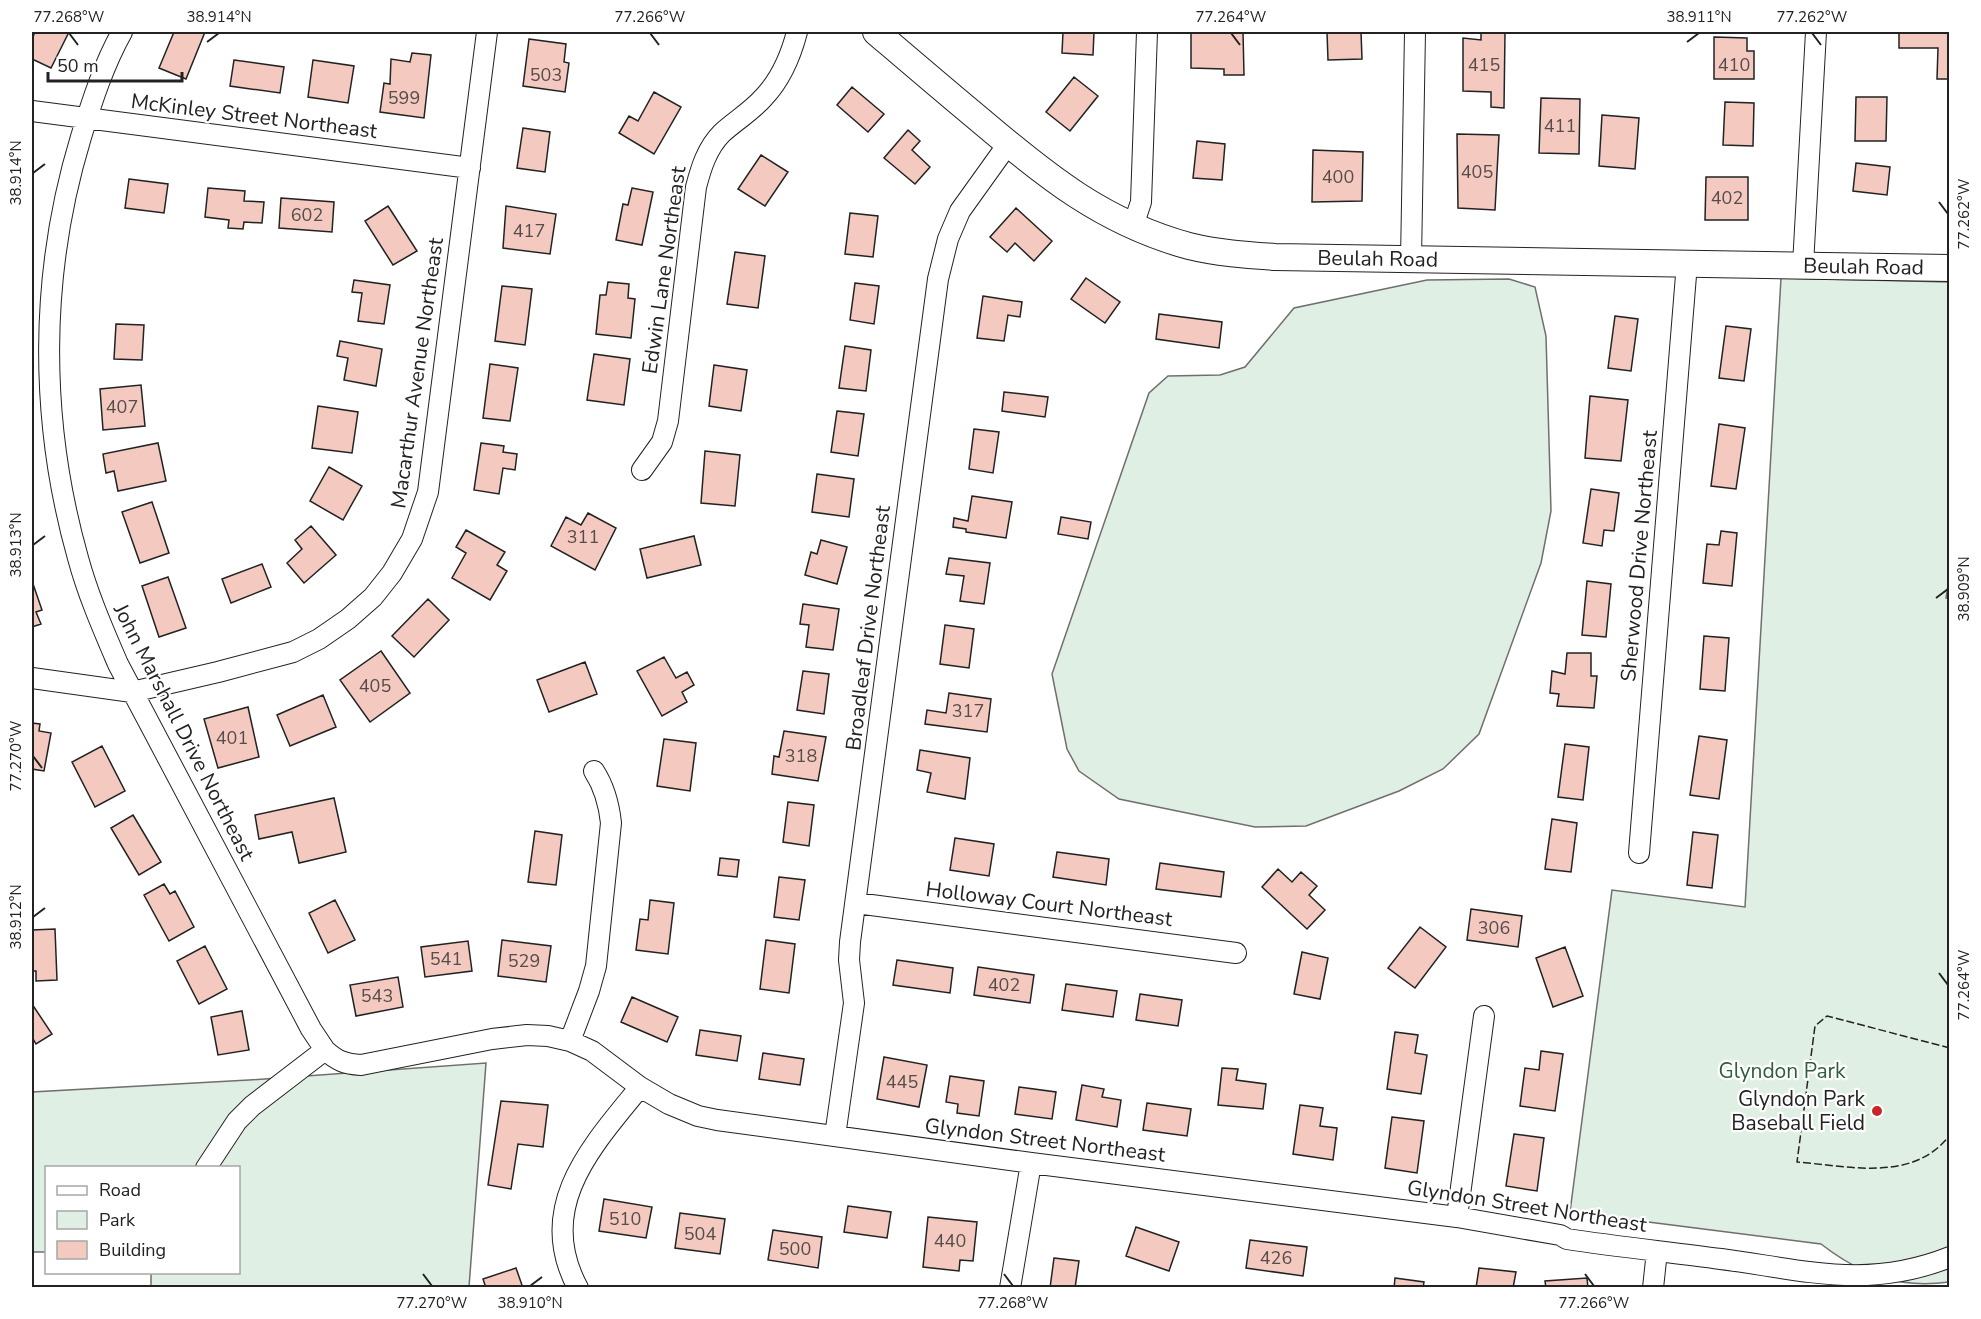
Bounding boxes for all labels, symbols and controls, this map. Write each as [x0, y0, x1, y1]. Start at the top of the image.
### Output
text: 77.268°W [34, 7, 105, 27]
text: 38.914°N [186, 7, 252, 27]
text: 77.266°W [615, 7, 686, 27]
text: 77.264°W [1196, 7, 1267, 27]
text: 38.911°N [1666, 7, 1732, 27]
text: 77.262°W [1777, 7, 1848, 27]
scale bar [48, 45, 182, 83]
house number: 415 [1468, 53, 1500, 77]
house number: 410 [1718, 53, 1750, 77]
text: 50 m [57, 54, 99, 78]
house number: 503 [530, 63, 562, 87]
house number: 599 [388, 86, 420, 110]
street label: McKinley Street Northeast [129, 87, 379, 145]
house number: 411 [1544, 114, 1576, 138]
text: 38.914°N [6, 140, 26, 206]
house number: 405 [1461, 160, 1493, 184]
street label: Edwin Lane Northeast [636, 164, 693, 376]
house number: 400 [1322, 165, 1354, 189]
text: 77.262°W [1954, 178, 1974, 249]
house number: 402 [1711, 186, 1743, 210]
house number: 602 [291, 203, 323, 227]
house number: 417 [513, 219, 545, 243]
street label: Macarthur Avenue Northeast [384, 235, 450, 510]
street label: Beulah Road [1317, 244, 1438, 274]
street label: Beulah Road [1803, 252, 1924, 282]
house number: 407 [106, 395, 138, 419]
street label: Sherwood Drive Northeast [1614, 429, 1664, 683]
street label: Broadleaf Drive Northeast [839, 503, 897, 752]
text: 38.913°N [6, 512, 26, 578]
house number: 311 [567, 525, 599, 549]
text: 38.909°N [1954, 556, 1974, 622]
street label: John Marshall Drive Northeast [106, 598, 261, 866]
house number: 405 [359, 674, 391, 698]
house number: 317 [952, 699, 984, 723]
text: 77.270°W [6, 720, 26, 791]
house number: 401 [216, 726, 248, 750]
house number: 318 [785, 744, 817, 768]
street label: Holloway Court Northeast [924, 875, 1174, 933]
text: 38.912°N [6, 884, 26, 950]
house number: 306 [1478, 916, 1510, 940]
house number: 541 [430, 947, 462, 971]
house number: 529 [508, 949, 540, 973]
text: 77.264°W [1954, 949, 1974, 1020]
house number: 402 [988, 973, 1020, 997]
house number: 543 [361, 984, 393, 1008]
park label: Glyndon Park [1718, 1057, 1846, 1085]
house number: 445 [886, 1070, 918, 1094]
place label: Glyndon Park Baseball Field [1731, 1085, 1865, 1137]
marker: Glyndon Park Baseball Field [1870, 1104, 1884, 1118]
street label: Glyndon Street Northeast [923, 1111, 1167, 1169]
legend [45, 1166, 240, 1274]
street label: Glyndon Street Northeast [1405, 1173, 1649, 1239]
text: Road [99, 1178, 141, 1202]
house number: 510 [609, 1207, 641, 1231]
text: Park [99, 1208, 136, 1232]
house number: 504 [684, 1222, 716, 1246]
house number: 440 [934, 1229, 966, 1253]
house number: 500 [779, 1237, 811, 1261]
text: Building [99, 1238, 166, 1262]
house number: 426 [1260, 1246, 1292, 1270]
text: 77.270°W [397, 1293, 468, 1313]
text: 38.910°N [497, 1293, 563, 1313]
text: 77.268°W [978, 1293, 1049, 1313]
text: 77.266°W [1559, 1293, 1630, 1313]

